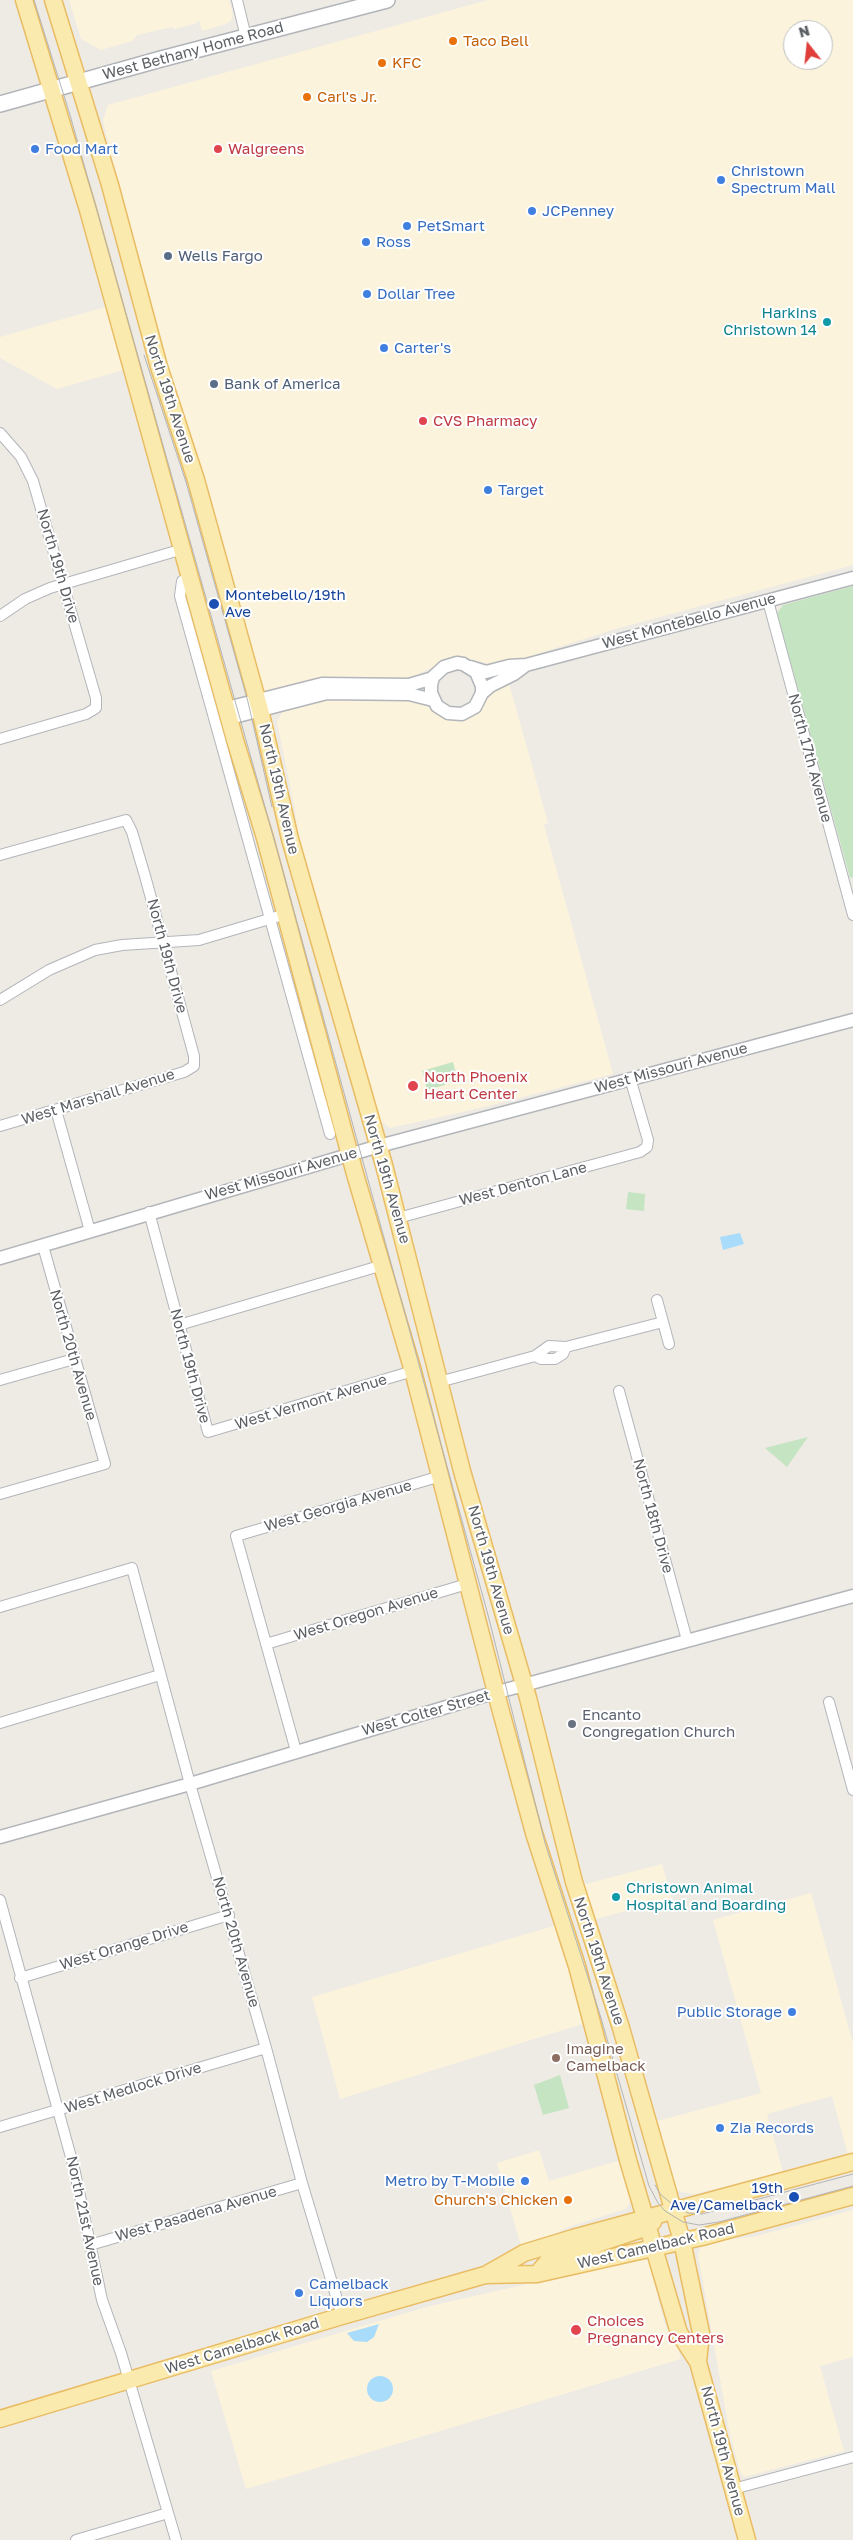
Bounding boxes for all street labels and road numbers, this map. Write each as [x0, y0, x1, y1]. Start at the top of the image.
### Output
street label: West Bethany Home Road [101, 18, 285, 84]
street label: North 19th Avenue [141, 333, 199, 465]
street label: North 19th Drive [33, 507, 83, 625]
street label: West Montebello Avenue [600, 589, 778, 653]
street label: North 17th Avenue [784, 692, 836, 824]
street label: North 19th Avenue [255, 722, 303, 856]
street label: North 19th Drive [143, 897, 191, 1015]
street label: West Missouri Avenue [593, 1039, 749, 1097]
street label: West Marshall Avenue [19, 1065, 177, 1129]
street label: North 19th Avenue [360, 1112, 414, 1246]
street label: West Missouri Avenue [203, 1144, 359, 1204]
street label: West Denton Lane [457, 1158, 589, 1210]
street label: North 20th Avenue [46, 1287, 100, 1423]
street label: North 19th Drive [166, 1307, 214, 1425]
street label: West Vermont Avenue [233, 1370, 389, 1434]
street label: North 18th Drive [629, 1457, 677, 1575]
street label: West Georgia Avenue [262, 1476, 414, 1536]
street label: North 19th Avenue [464, 1503, 518, 1637]
street label: West Oregon Avenue [292, 1583, 440, 1645]
street label: West Colter Street [360, 1686, 492, 1740]
street label: North 20th Avenue [209, 1874, 263, 2010]
street label: North 19th Avenue [570, 1895, 628, 2027]
street label: West Orange Drive [58, 1918, 190, 1974]
street label: West Medlock Drive [62, 2059, 204, 2117]
street label: North 21st Avenue [62, 2154, 108, 2288]
street label: West Pasadena Avenue [113, 2182, 279, 2246]
street label: West Camelback Road [576, 2219, 736, 2273]
street label: West Camelback Road [163, 2314, 321, 2378]
street label: North 19th Avenue [697, 2384, 749, 2518]

